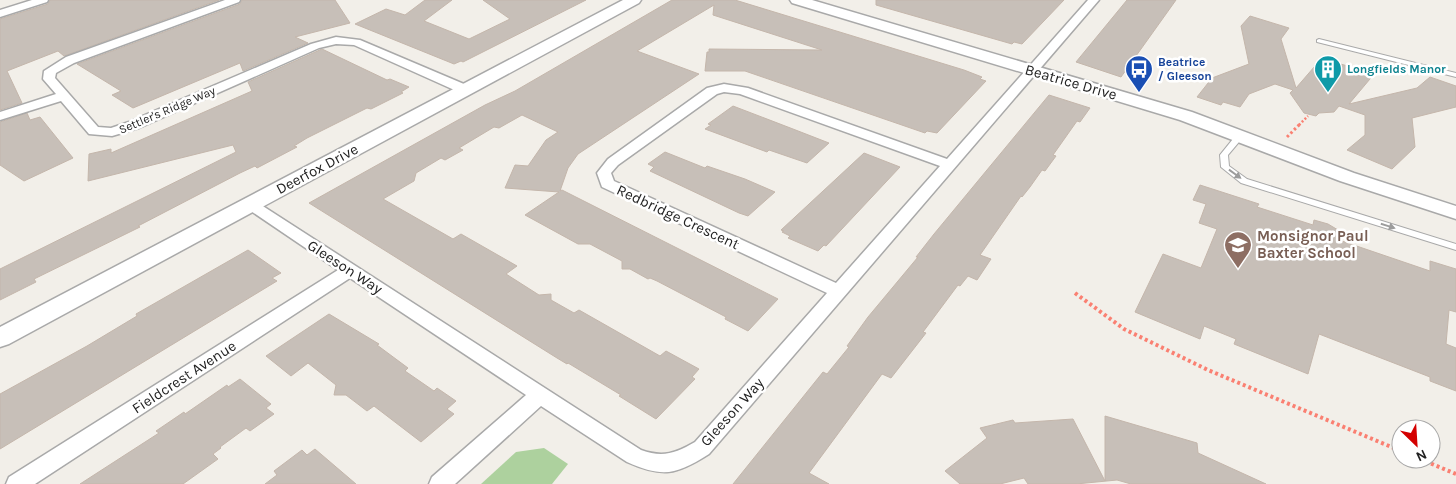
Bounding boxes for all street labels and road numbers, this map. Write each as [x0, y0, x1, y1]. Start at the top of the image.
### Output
street label: Beatrice Drive [1023, 60, 1119, 104]
street label: Settler's Ridge Way [117, 83, 218, 137]
street label: Deerfox Drive [273, 140, 361, 198]
street label: Redbridge Crescent [614, 181, 743, 254]
street label: Gleeson Way [304, 236, 386, 298]
street label: Fieldcrest Avenue [129, 337, 239, 417]
street label: Gleeson Way [696, 374, 768, 450]

